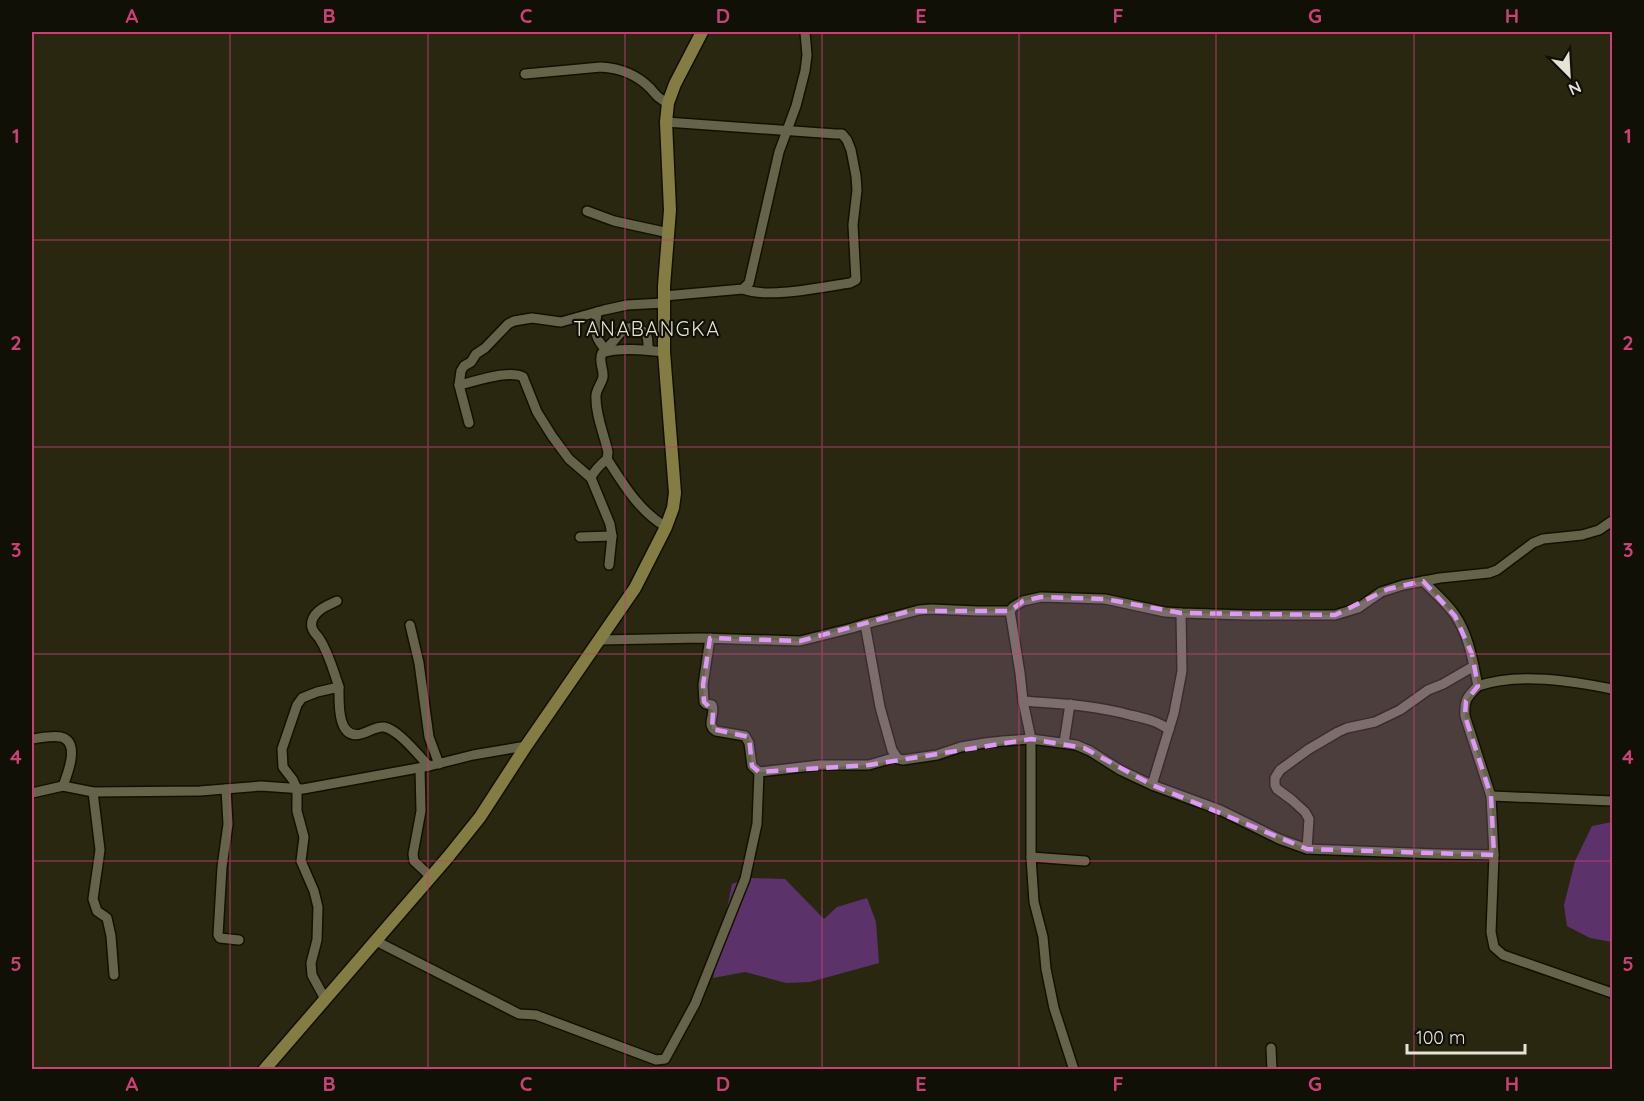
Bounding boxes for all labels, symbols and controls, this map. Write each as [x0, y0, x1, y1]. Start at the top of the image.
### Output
text: A [126, 3, 139, 28]
text: B [322, 3, 336, 28]
text: C [520, 3, 533, 28]
text: D [716, 3, 730, 28]
text: E [915, 3, 927, 28]
text: F [1112, 3, 1124, 28]
text: G [1308, 3, 1322, 28]
text: H [1505, 3, 1519, 28]
north arrow [1539, 45, 1599, 105]
text: N [1566, 77, 1585, 100]
text: 1 [12, 123, 20, 148]
text: 1 [1624, 123, 1632, 148]
district label: TANABANGKA [573, 316, 721, 341]
text: 2 [10, 330, 22, 355]
text: 2 [1622, 330, 1634, 355]
text: 3 [11, 537, 21, 562]
text: 3 [1623, 537, 1633, 562]
text: 4 [10, 744, 22, 769]
text: 4 [1622, 744, 1634, 769]
text: 5 [10, 951, 22, 976]
text: 5 [1622, 951, 1634, 976]
scale bar [1407, 1017, 1526, 1055]
text: 100 m [1416, 1026, 1465, 1049]
text: A [126, 1071, 139, 1096]
text: B [322, 1071, 336, 1096]
text: C [520, 1071, 533, 1096]
text: D [716, 1071, 730, 1096]
text: E [915, 1071, 927, 1096]
text: F [1112, 1071, 1124, 1096]
text: G [1308, 1071, 1322, 1096]
text: H [1505, 1071, 1519, 1096]

